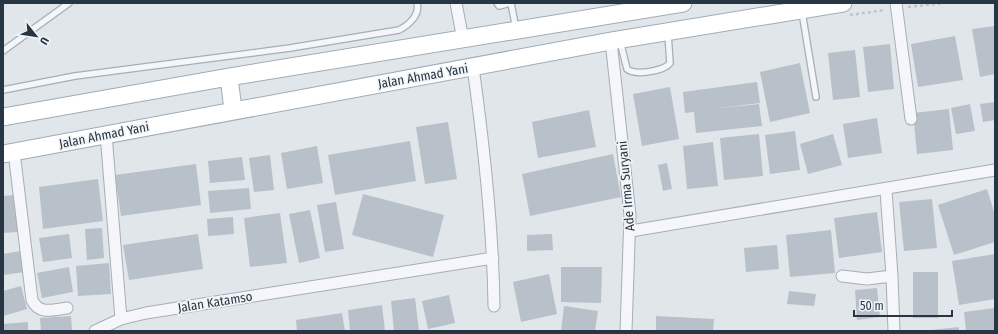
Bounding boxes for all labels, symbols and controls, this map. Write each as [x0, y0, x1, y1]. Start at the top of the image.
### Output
north arrow [16, 16, 56, 56]
text: U [37, 35, 51, 47]
street label: Jalan Ahmad Yani [377, 61, 469, 91]
street label: Jalan Ahmad Yani [58, 119, 150, 151]
street label: Ade Irma Suryani [615, 140, 637, 232]
street label: Jalan Katamso [177, 289, 254, 315]
scale bar [854, 292, 952, 318]
text: 50 m [860, 299, 884, 313]

